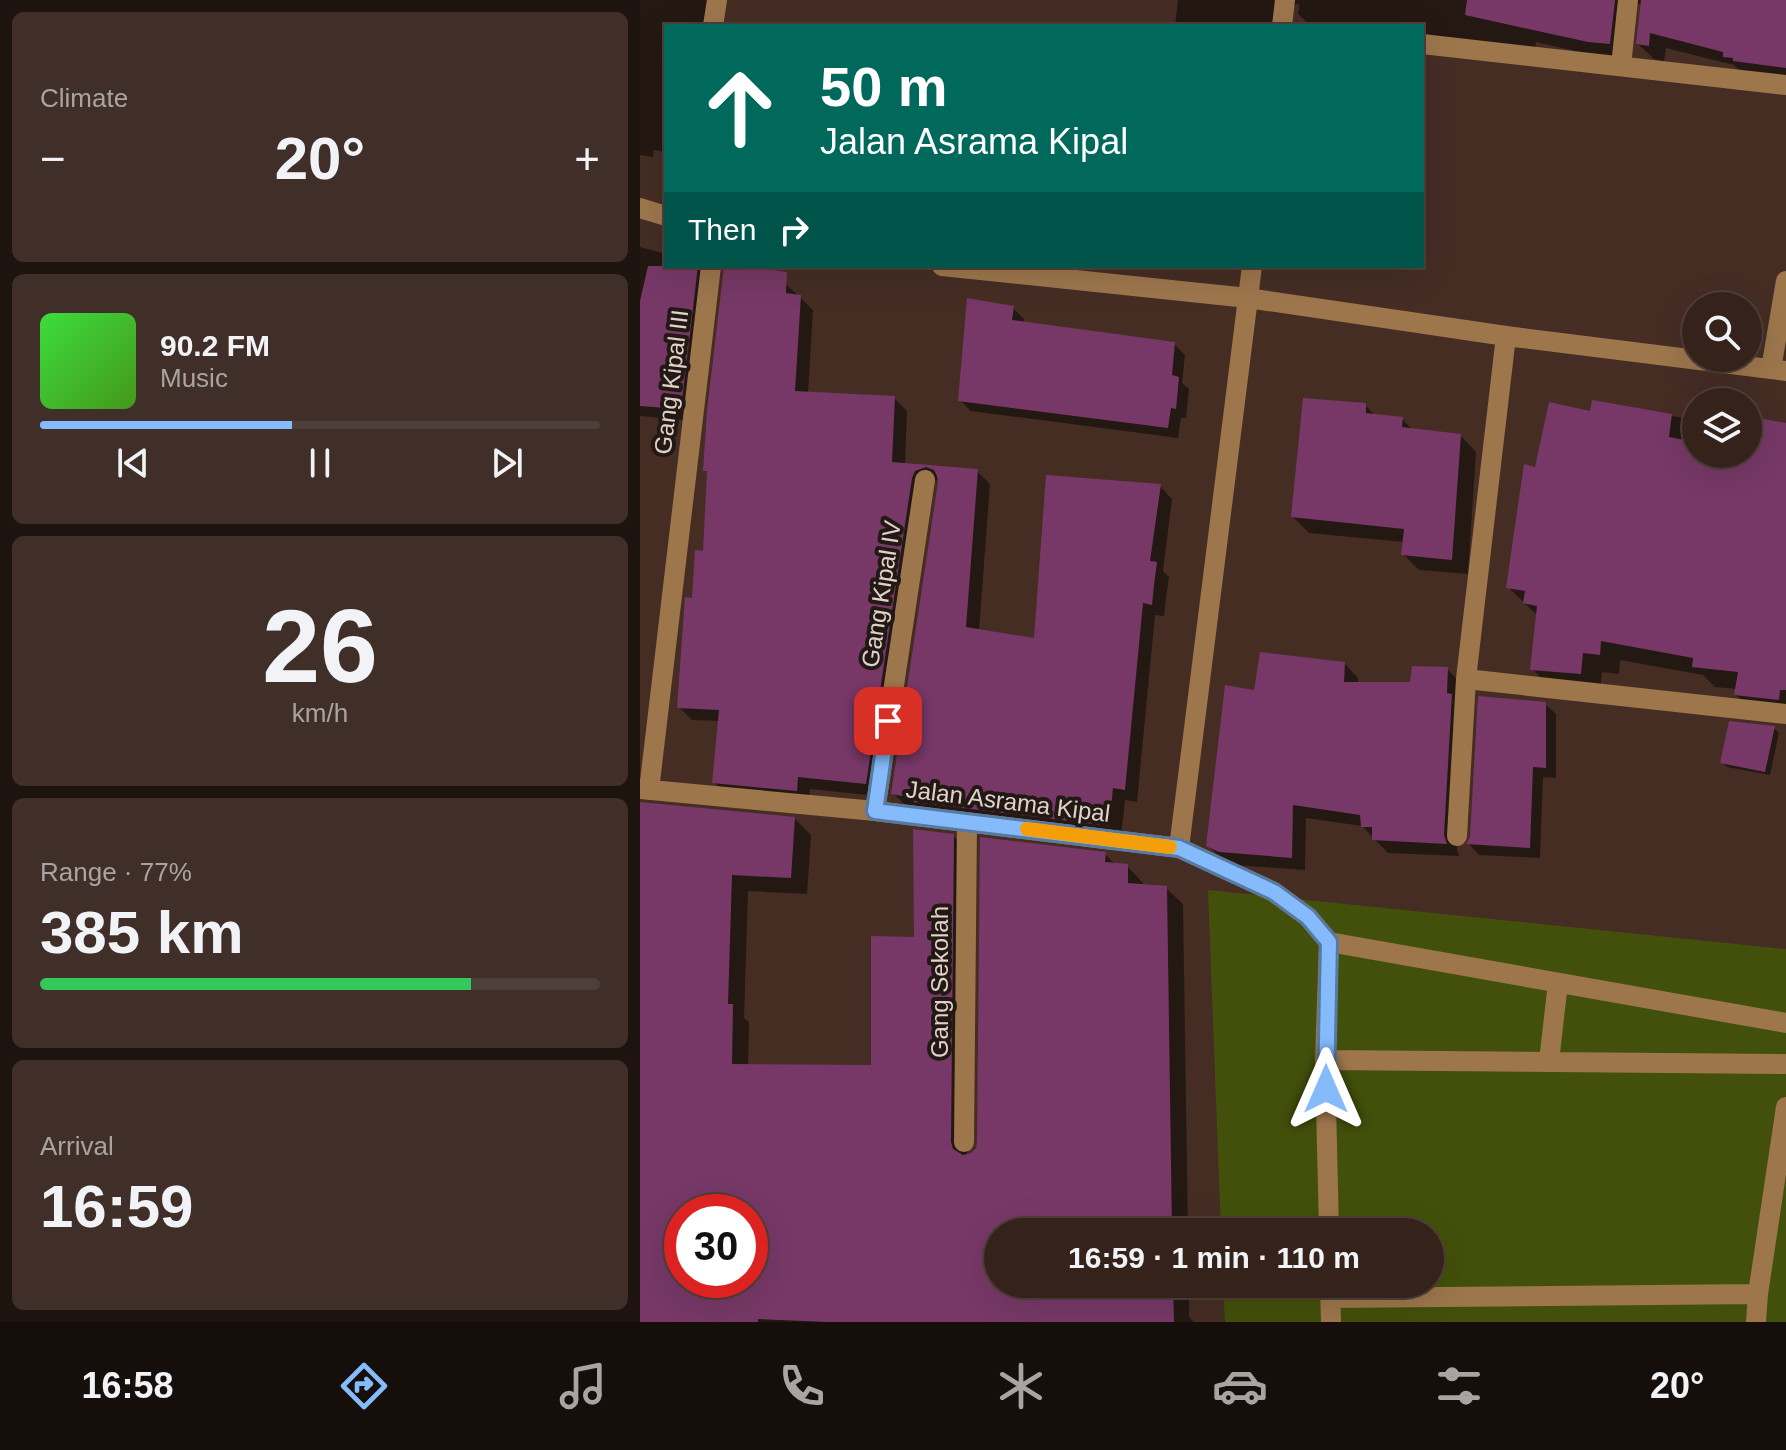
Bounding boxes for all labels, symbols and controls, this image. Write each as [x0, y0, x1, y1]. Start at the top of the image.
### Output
text: 50 m [820, 55, 948, 118]
icon: ahead [688, 56, 792, 160]
text: Climate [40, 83, 128, 113]
text: Jalan Asrama Kipal [820, 121, 1128, 162]
text: 20° [275, 125, 365, 192]
text: − [40, 134, 66, 183]
text: + [574, 134, 600, 183]
icon: right [772, 208, 816, 252]
text: Then [688, 213, 756, 246]
map controls [1682, 292, 1762, 468]
button: search [1682, 292, 1762, 372]
street label: Gang Kipal III [649, 308, 693, 456]
text: 90.2 FM [160, 329, 270, 362]
text: Music [160, 363, 228, 393]
button: layers [1682, 388, 1762, 468]
icon: previous [111, 441, 155, 485]
icon: pause [298, 441, 342, 485]
icon: next [485, 441, 529, 485]
street label: Gang Kipal IV [856, 519, 906, 669]
text: 26 [262, 588, 378, 704]
pin [854, 687, 922, 755]
text: km/h [292, 698, 348, 728]
icon: arrive [866, 699, 910, 743]
street label: Jalan Asrama Kipal [904, 775, 1112, 827]
text: Range · 77% [40, 857, 192, 887]
text: 385 km [40, 899, 244, 966]
street label: Gang Sekolah [926, 906, 953, 1058]
position arrow [1284, 1047, 1368, 1131]
text: Arrival [40, 1131, 114, 1161]
text: 16:59 [40, 1173, 193, 1240]
speed limit sign: 30 [664, 1194, 768, 1298]
text: 16:59 · 1 min · 110 m [1068, 1241, 1360, 1274]
icon: directions [336, 1358, 392, 1414]
icon: music [555, 1358, 611, 1414]
icon: phone [774, 1358, 830, 1414]
icon: climate [993, 1358, 1049, 1414]
icon: car [1212, 1358, 1268, 1414]
icon: filters [1431, 1358, 1487, 1414]
text: 16:58 [81, 1365, 174, 1406]
text: 20° [1650, 1365, 1704, 1406]

